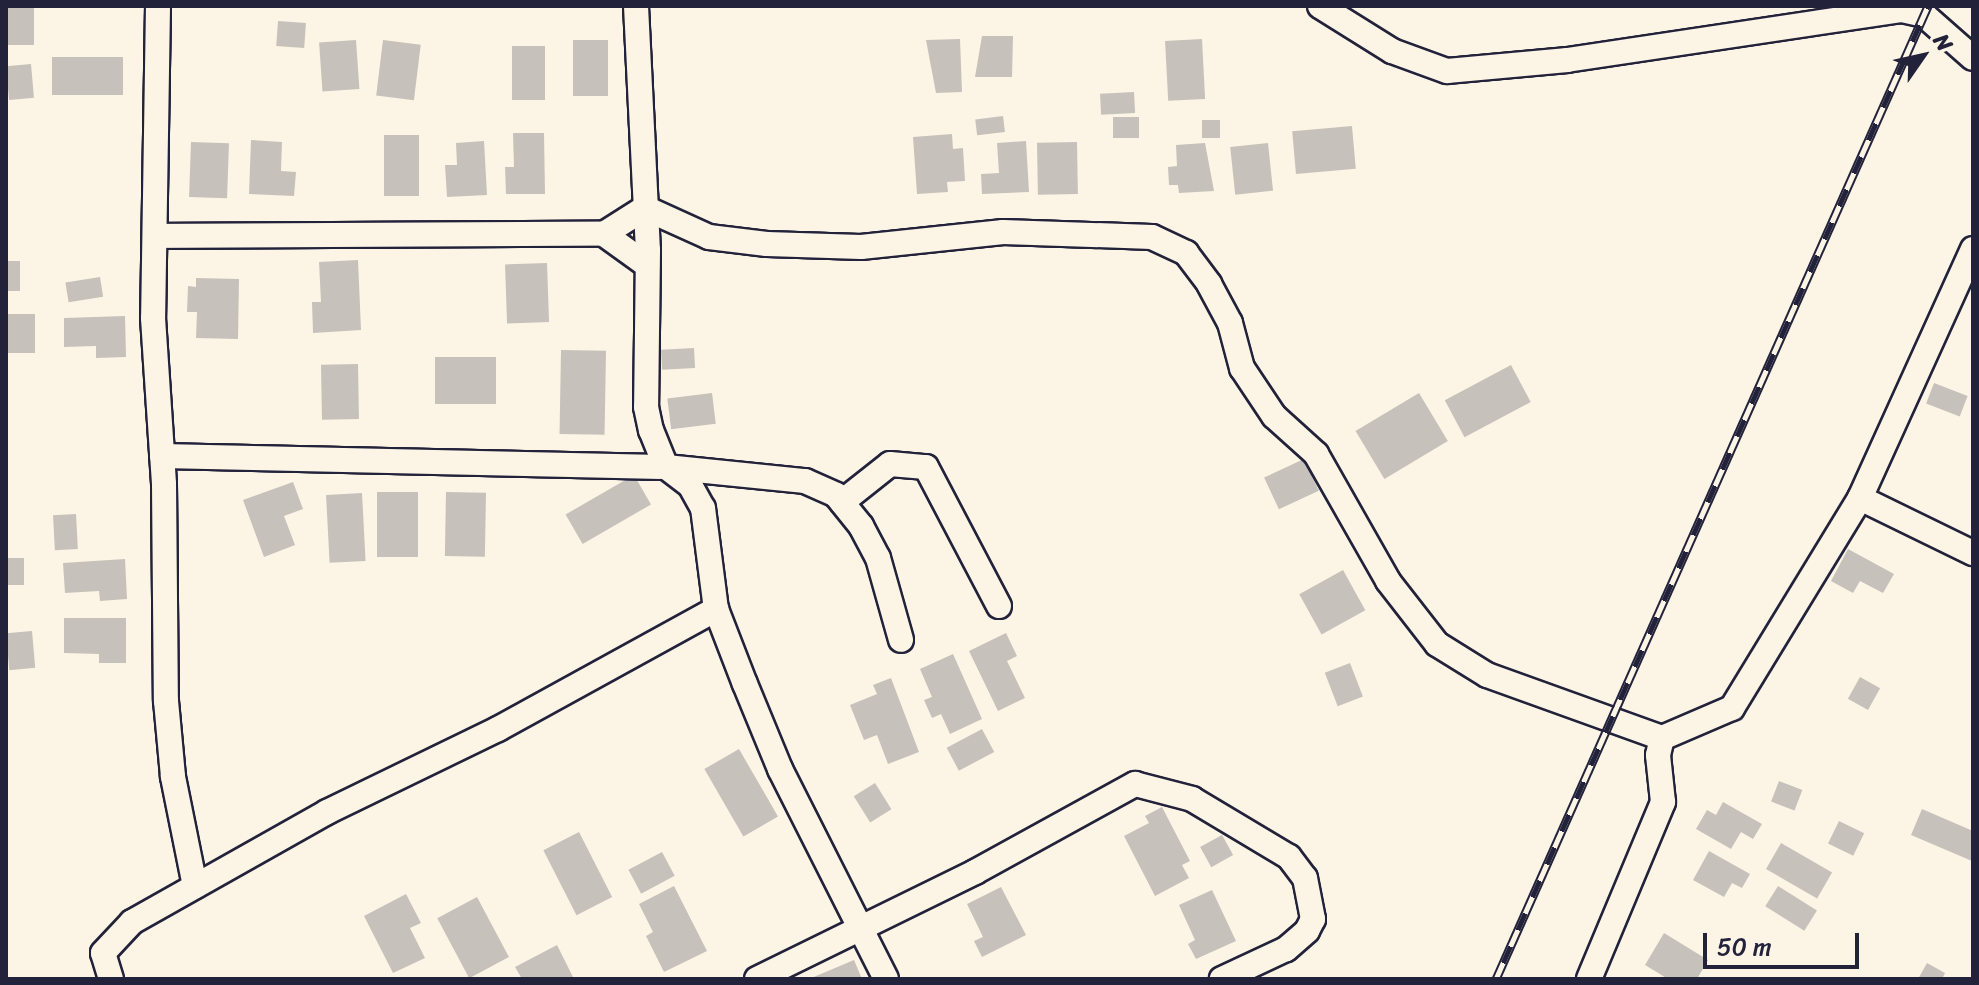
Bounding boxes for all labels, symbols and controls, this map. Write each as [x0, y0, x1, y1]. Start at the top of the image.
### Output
north arrow [1883, 16, 1963, 96]
text: N [1923, 25, 1964, 60]
scale bar [1707, 917, 1863, 967]
text: 50 m [1717, 926, 1772, 968]

